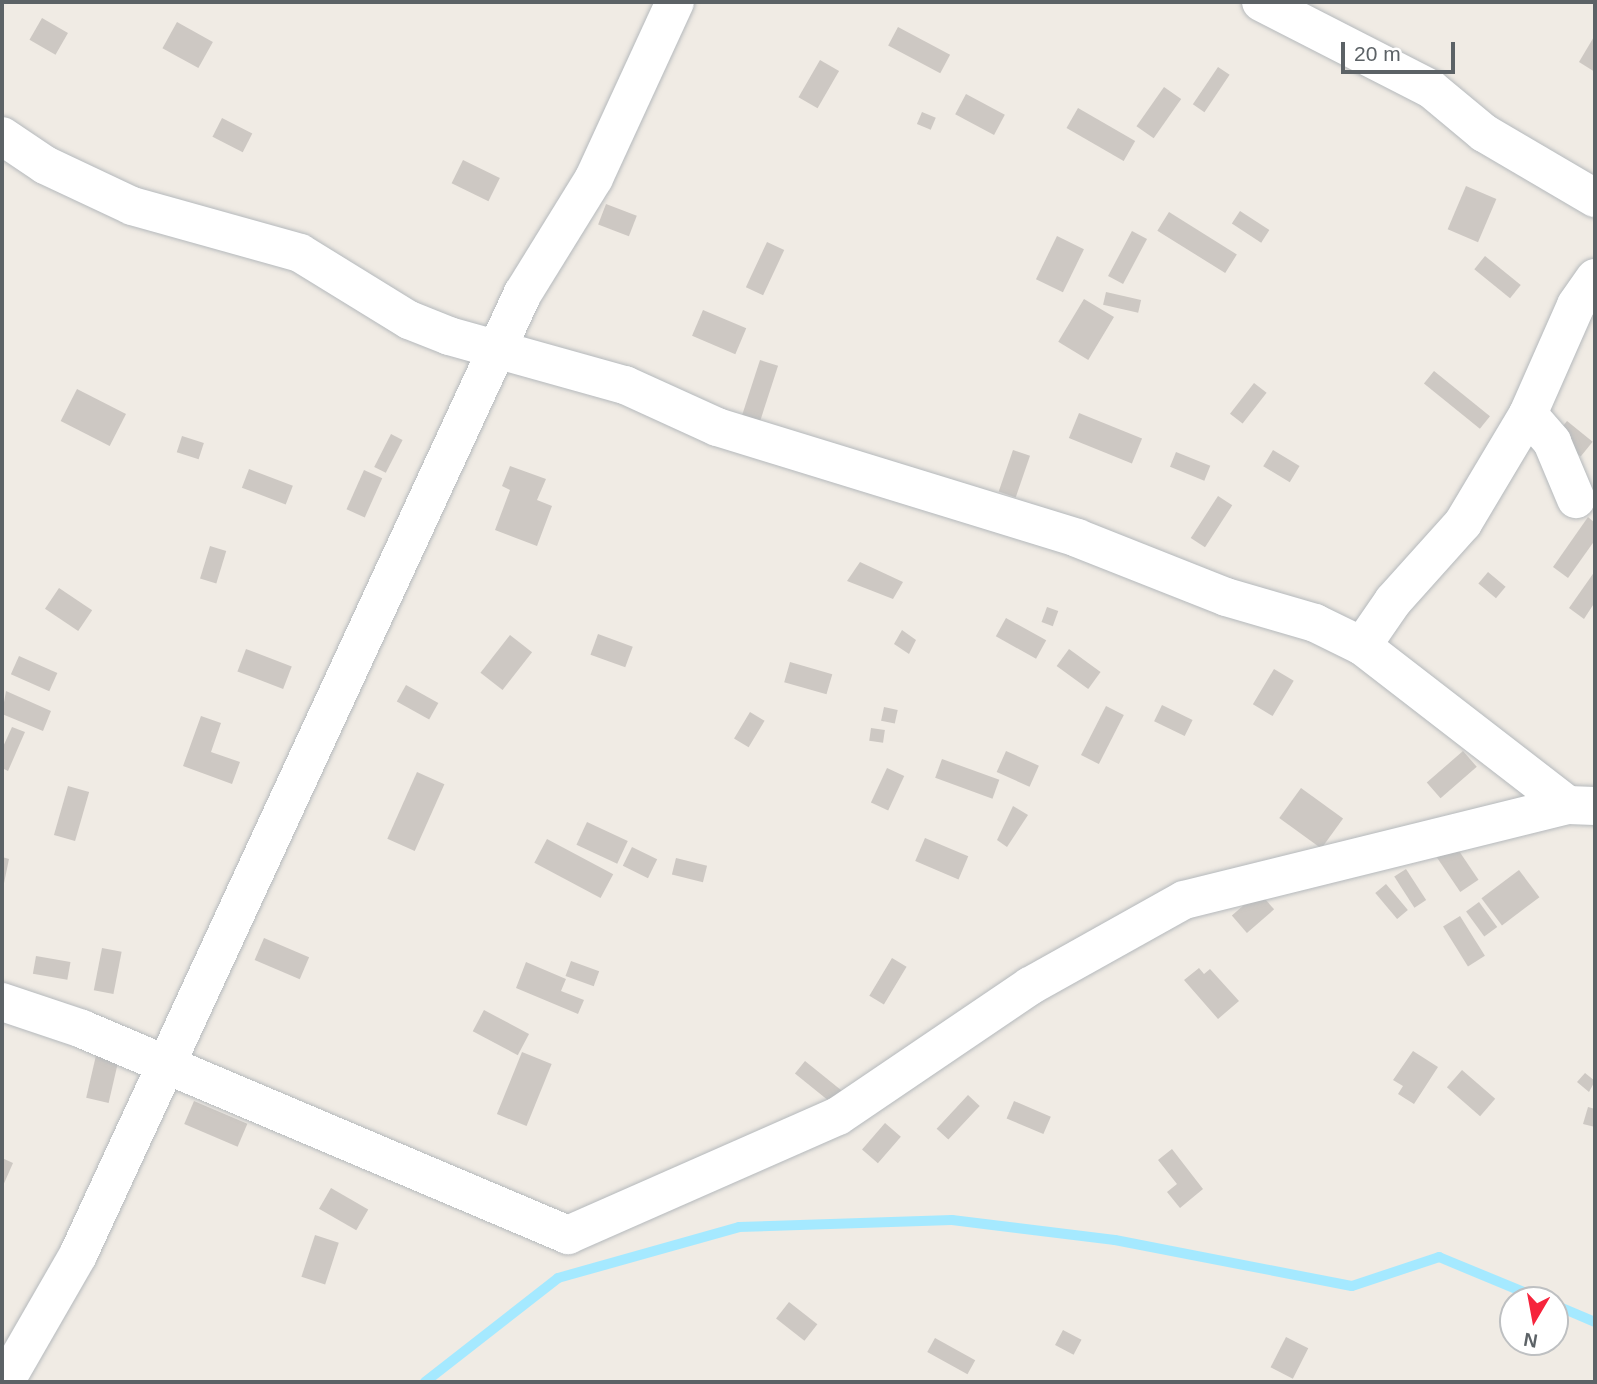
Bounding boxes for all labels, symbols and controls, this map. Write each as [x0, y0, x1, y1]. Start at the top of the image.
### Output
scale bar [1345, 28, 1459, 72]
text: 20 m [1354, 42, 1401, 65]
north arrow [1499, 1286, 1569, 1356]
text: N [1522, 1329, 1539, 1352]

